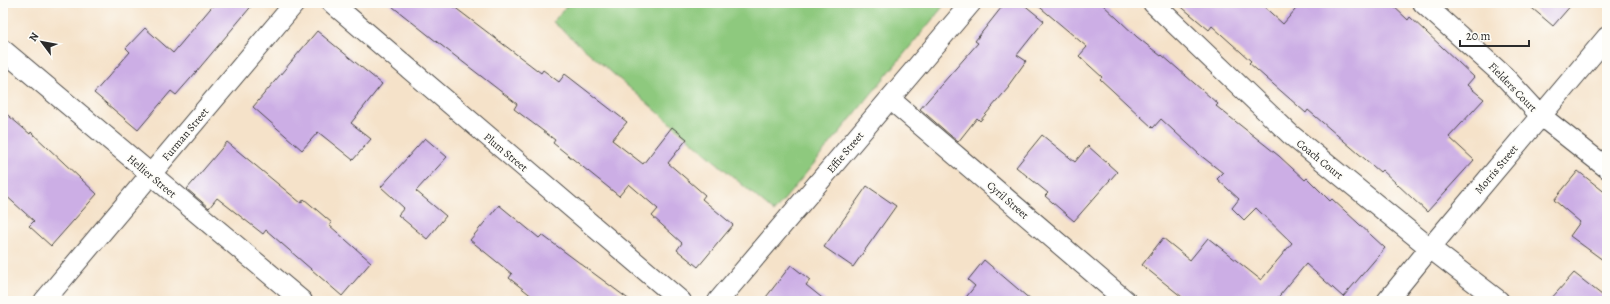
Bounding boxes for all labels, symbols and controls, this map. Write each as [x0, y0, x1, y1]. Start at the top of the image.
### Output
north arrow [22, 22, 62, 62]
scale bar [1460, 22, 1529, 48]
text: 20 m [1466, 28, 1490, 44]
text: N [25, 30, 42, 44]
street label: Fielders Court [1485, 59, 1540, 116]
street label: Furman Street [159, 104, 212, 164]
street label: Effie Street [824, 128, 867, 176]
street label: Plum Street [481, 130, 531, 175]
street label: Coach Court [1293, 136, 1346, 183]
street label: Morris Street [1471, 141, 1522, 197]
street label: Hellier Street [124, 151, 180, 202]
street label: Cyril Street [984, 178, 1032, 223]

